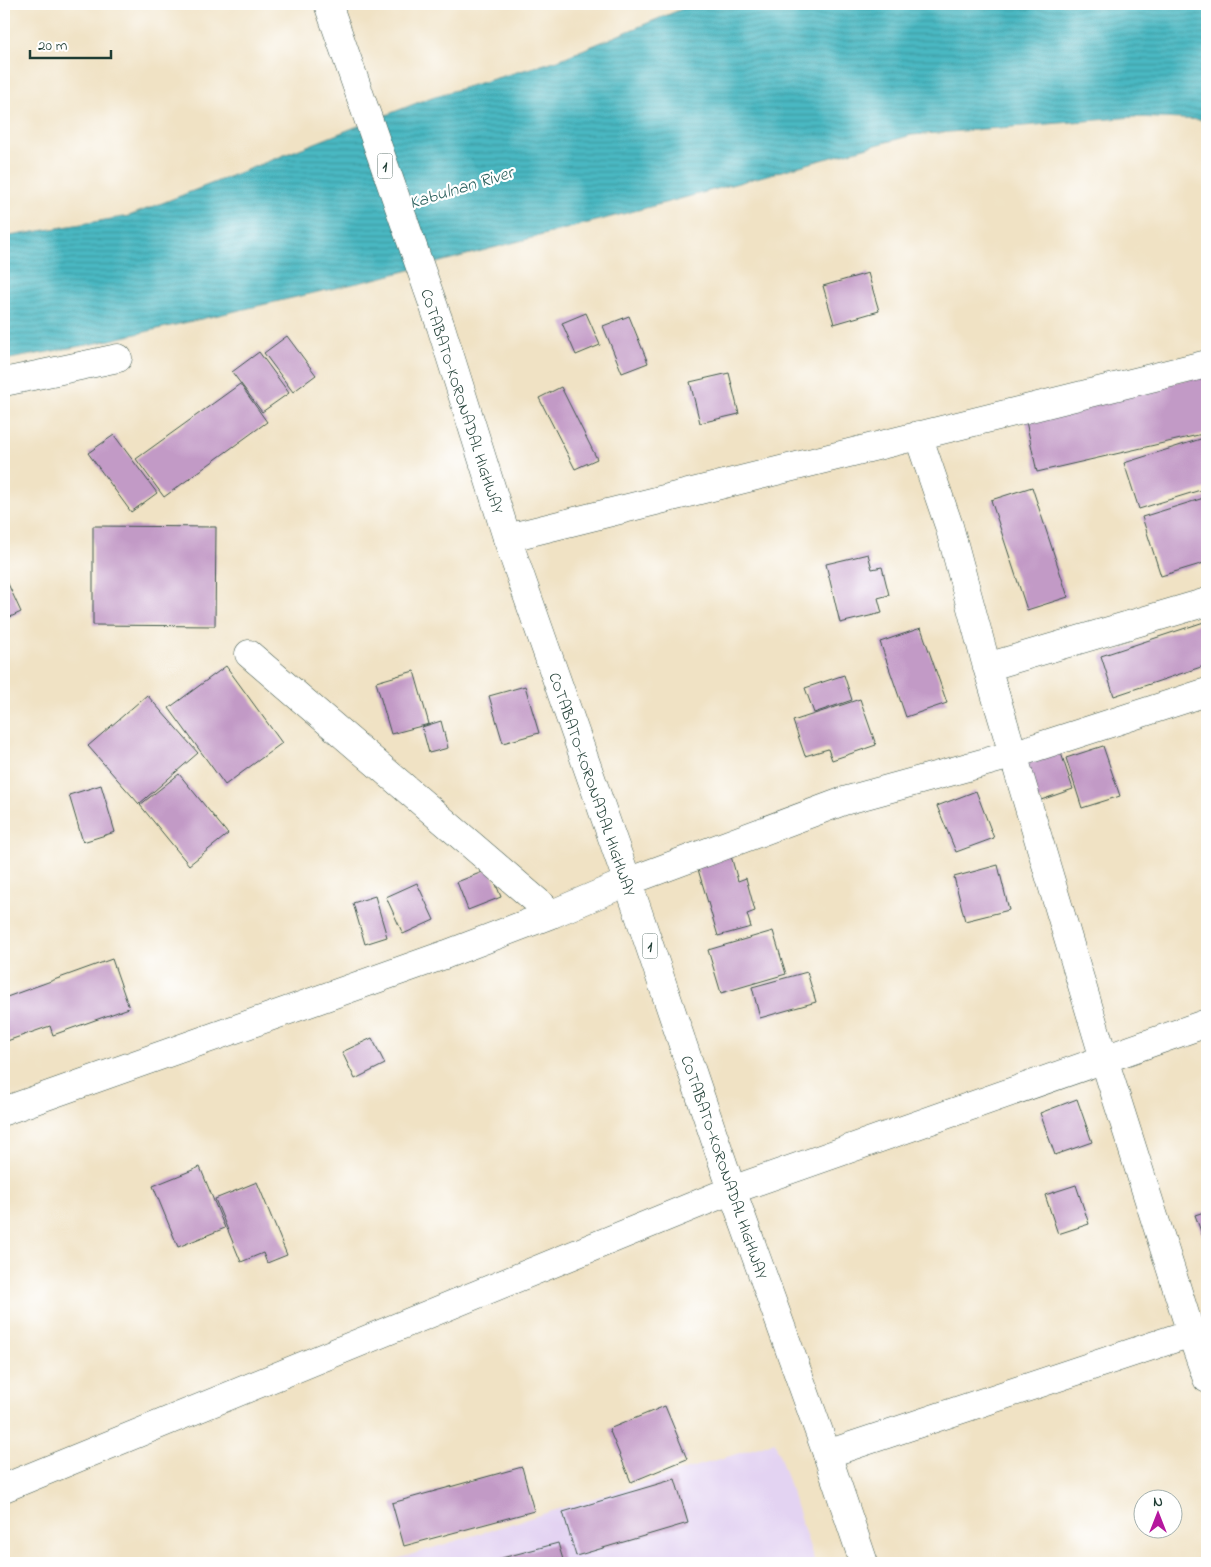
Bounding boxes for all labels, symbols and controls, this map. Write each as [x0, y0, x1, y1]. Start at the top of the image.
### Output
scale bar [30, 28, 111, 60]
text: 20 m [38, 35, 68, 57]
road number: 1 [378, 154, 392, 178]
water label: Kabulnan River [406, 160, 519, 217]
street label: COTABATO-KORONADAL HIGHWAY [413, 286, 509, 518]
street label: COTABATO-KORONADAL HIGHWAY [541, 670, 641, 900]
road number: 1 [642, 934, 658, 958]
street label: COTABATO-KORONADAL HIGHWAY [673, 1053, 773, 1283]
north arrow [1134, 1490, 1184, 1540]
text: N [1153, 1492, 1163, 1513]

